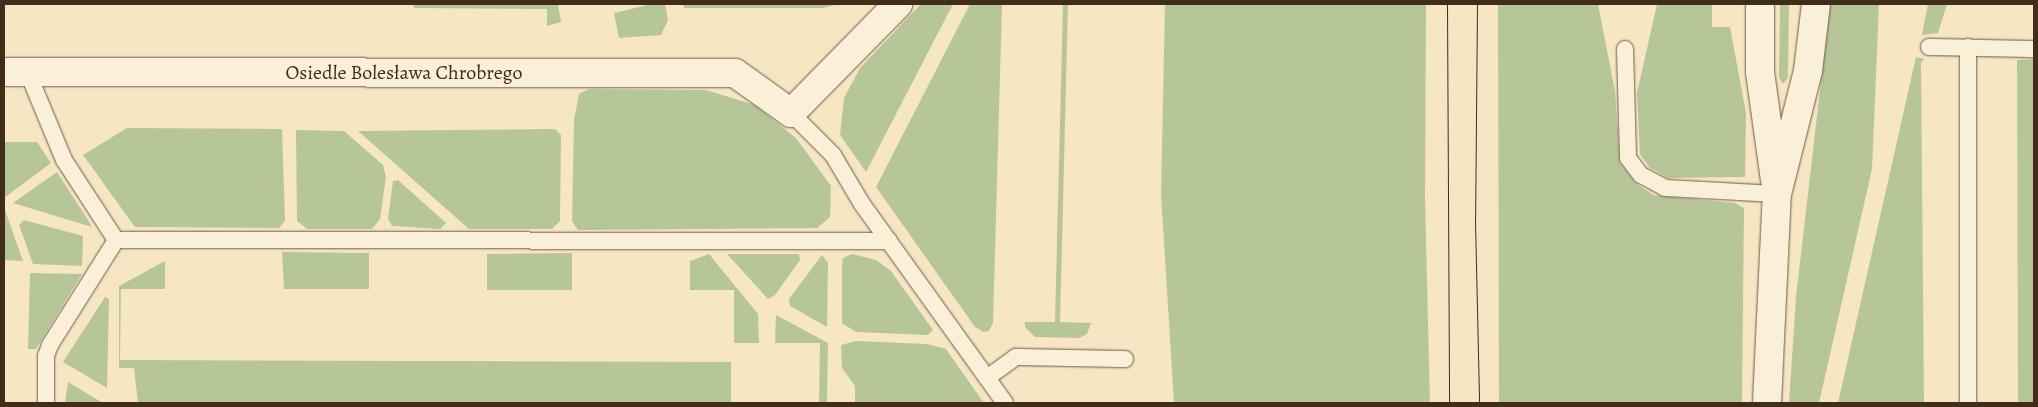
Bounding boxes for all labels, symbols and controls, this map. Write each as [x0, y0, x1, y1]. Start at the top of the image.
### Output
street label: Osiedle Bolesława Chrobrego [286, 60, 522, 84]

